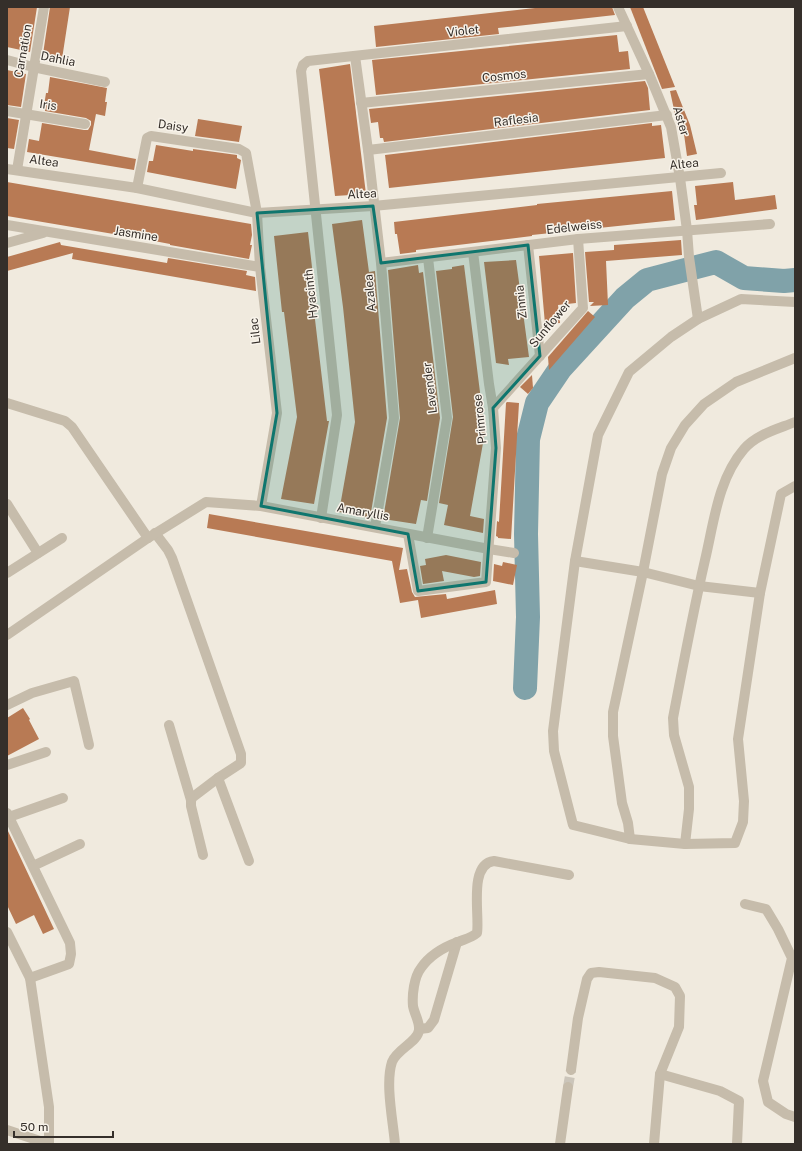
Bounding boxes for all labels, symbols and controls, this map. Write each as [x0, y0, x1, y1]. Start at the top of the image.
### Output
street label: Violet [446, 22, 480, 40]
street label: Carnation [11, 23, 35, 79]
street label: Dahlia [39, 49, 77, 69]
street label: Cosmos [481, 67, 527, 85]
street label: Iris [39, 97, 57, 113]
street label: Aster [670, 104, 692, 138]
street label: Raflesia [493, 110, 539, 130]
street label: Daisy [157, 117, 190, 135]
street label: Altea [28, 152, 60, 170]
street label: Altea [669, 155, 699, 173]
street label: Altea [347, 186, 377, 202]
street label: Edelweiss [545, 217, 603, 237]
street label: Jasmine [113, 224, 159, 244]
street label: Hyacinth [301, 268, 321, 320]
street label: Azalea [361, 274, 379, 312]
street label: Zinnia [512, 284, 530, 320]
street label: Sunflower [526, 297, 574, 350]
street label: Lilac [246, 317, 264, 345]
street label: Lavender [420, 361, 440, 414]
street label: Primrose [470, 393, 490, 445]
street label: Amaryllis [336, 501, 390, 523]
scale bar [14, 1113, 113, 1139]
text: 50 m [20, 1120, 48, 1134]

